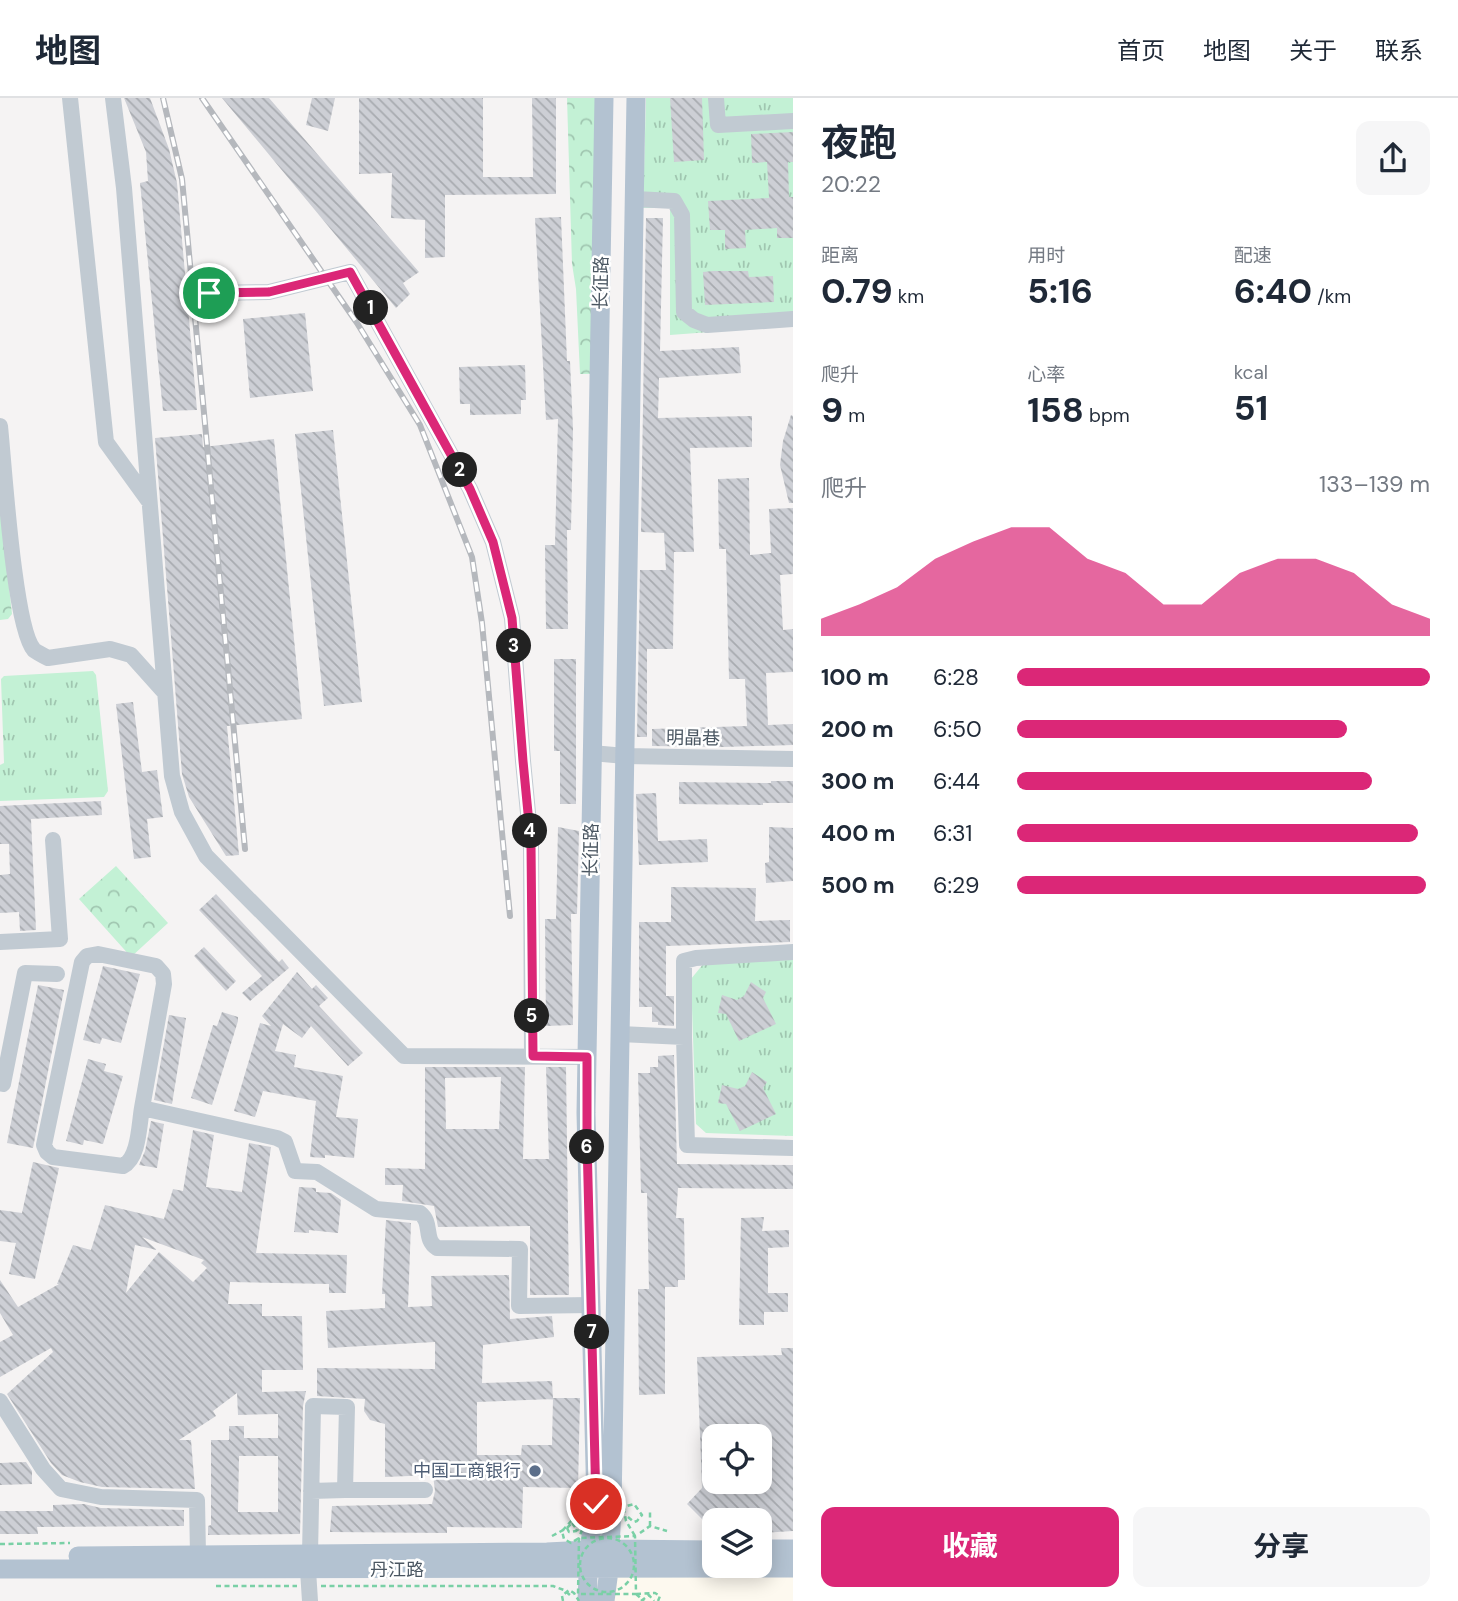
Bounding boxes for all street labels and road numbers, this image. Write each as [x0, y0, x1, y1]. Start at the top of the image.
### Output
street label: 长征路 [589, 256, 613, 310]
street label: 明晶巷 [666, 726, 720, 750]
street label: 长征路 [579, 823, 603, 877]
street label: 丹江路 [370, 1558, 424, 1582]

